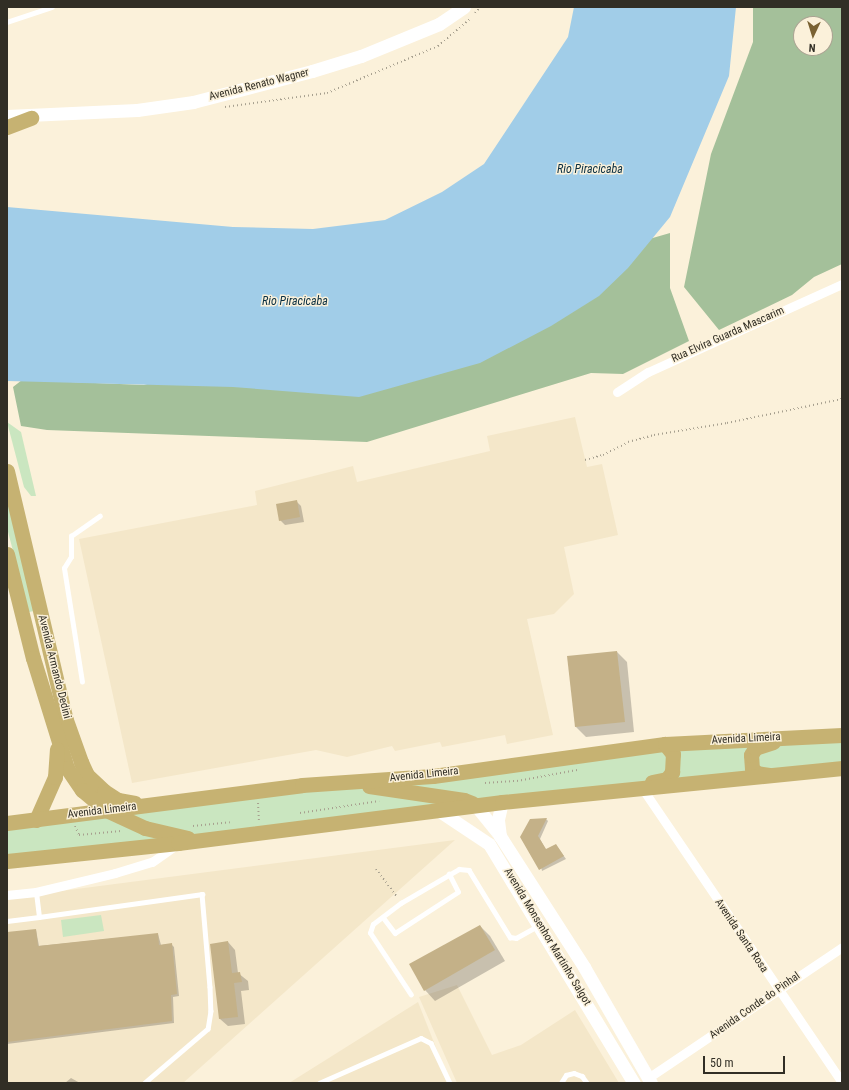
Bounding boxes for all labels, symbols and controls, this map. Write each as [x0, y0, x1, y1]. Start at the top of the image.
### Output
north arrow [793, 16, 833, 56]
text: N [808, 41, 816, 54]
street label: Avenida Renato Wagner [208, 66, 310, 104]
water label: Rio Piracicaba [557, 163, 623, 177]
water label: Rio Piracicaba [262, 295, 328, 309]
street label: Rua Elvira Guarda Mascarim [670, 304, 786, 366]
street label: Avenida Armando Dedini [35, 614, 73, 720]
street label: Avenida Limeira [711, 731, 781, 747]
street label: Avenida Limeira [389, 765, 459, 785]
street label: Avenida Limeira [67, 800, 137, 822]
street label: Avenida Monsenhor Martinho Salgot [501, 866, 593, 1008]
street label: Avenida Santa Rosa [711, 897, 771, 975]
street label: Avenida Conde do Pinhal [707, 970, 803, 1042]
scale bar [705, 1048, 787, 1074]
text: 50 m [710, 1056, 734, 1070]

